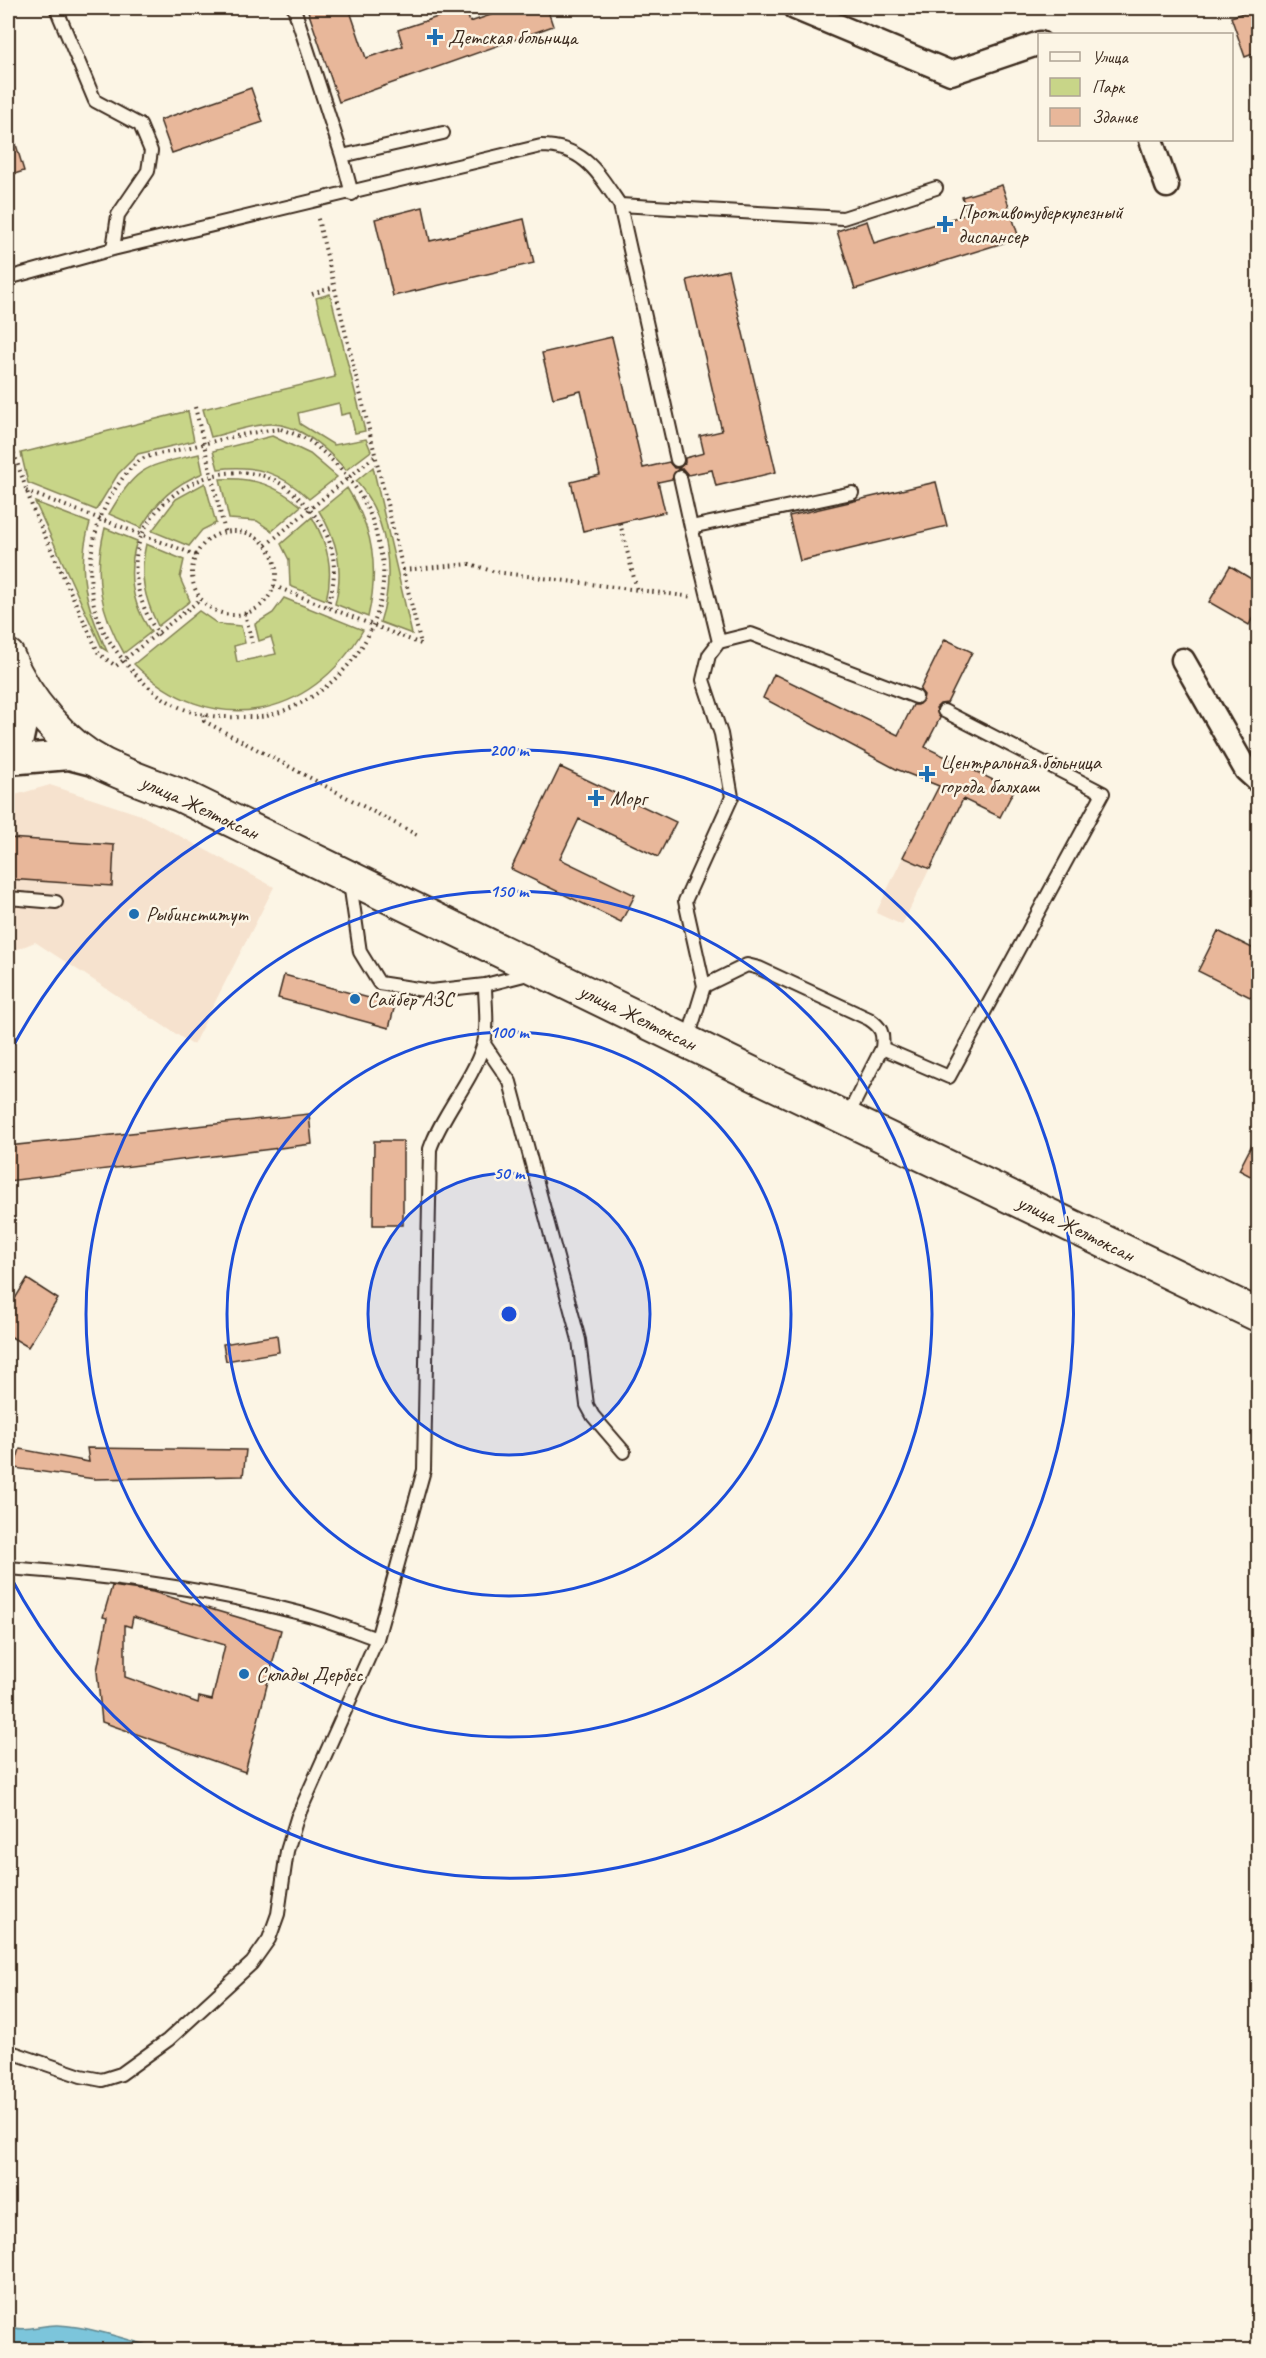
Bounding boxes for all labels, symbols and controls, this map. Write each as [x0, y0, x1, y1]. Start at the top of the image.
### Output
place label: Детская больница [448, 24, 580, 50]
marker: Детская больница [426, 28, 444, 46]
legend [1038, 33, 1233, 141]
text: Улица [1092, 46, 1129, 68]
text: Парк [1092, 76, 1126, 98]
text: Здание [1092, 106, 1138, 128]
place label: Противотуберкулезный диспансер [958, 199, 1124, 249]
marker: Противотуберкулезный диспансер [936, 215, 954, 233]
text: 200 m [490, 739, 530, 761]
place label: Центральная больница города балхаш [940, 749, 1103, 799]
marker: Центральная больница города балхаш [918, 765, 936, 783]
street label: улица Желтоксан [135, 767, 264, 846]
place label: Морг [610, 785, 649, 811]
marker: Морг [587, 789, 605, 807]
text: 150 m [490, 880, 530, 902]
place label: Рыбинститут [146, 901, 249, 927]
marker: Рыбинститут [127, 907, 141, 921]
street label: улица Желтоксан [573, 977, 702, 1057]
place label: Сайбер АЗС [367, 986, 456, 1012]
marker: Сайбер АЗС [348, 992, 362, 1006]
text: 100 m [490, 1021, 530, 1043]
text: 50 m [494, 1162, 526, 1184]
street label: улица Желтоксан [1011, 1188, 1140, 1268]
centre of rings [499, 1304, 519, 1324]
place label: Склады Дербес [256, 1661, 364, 1687]
marker: Склады Дербес [237, 1667, 251, 1681]

